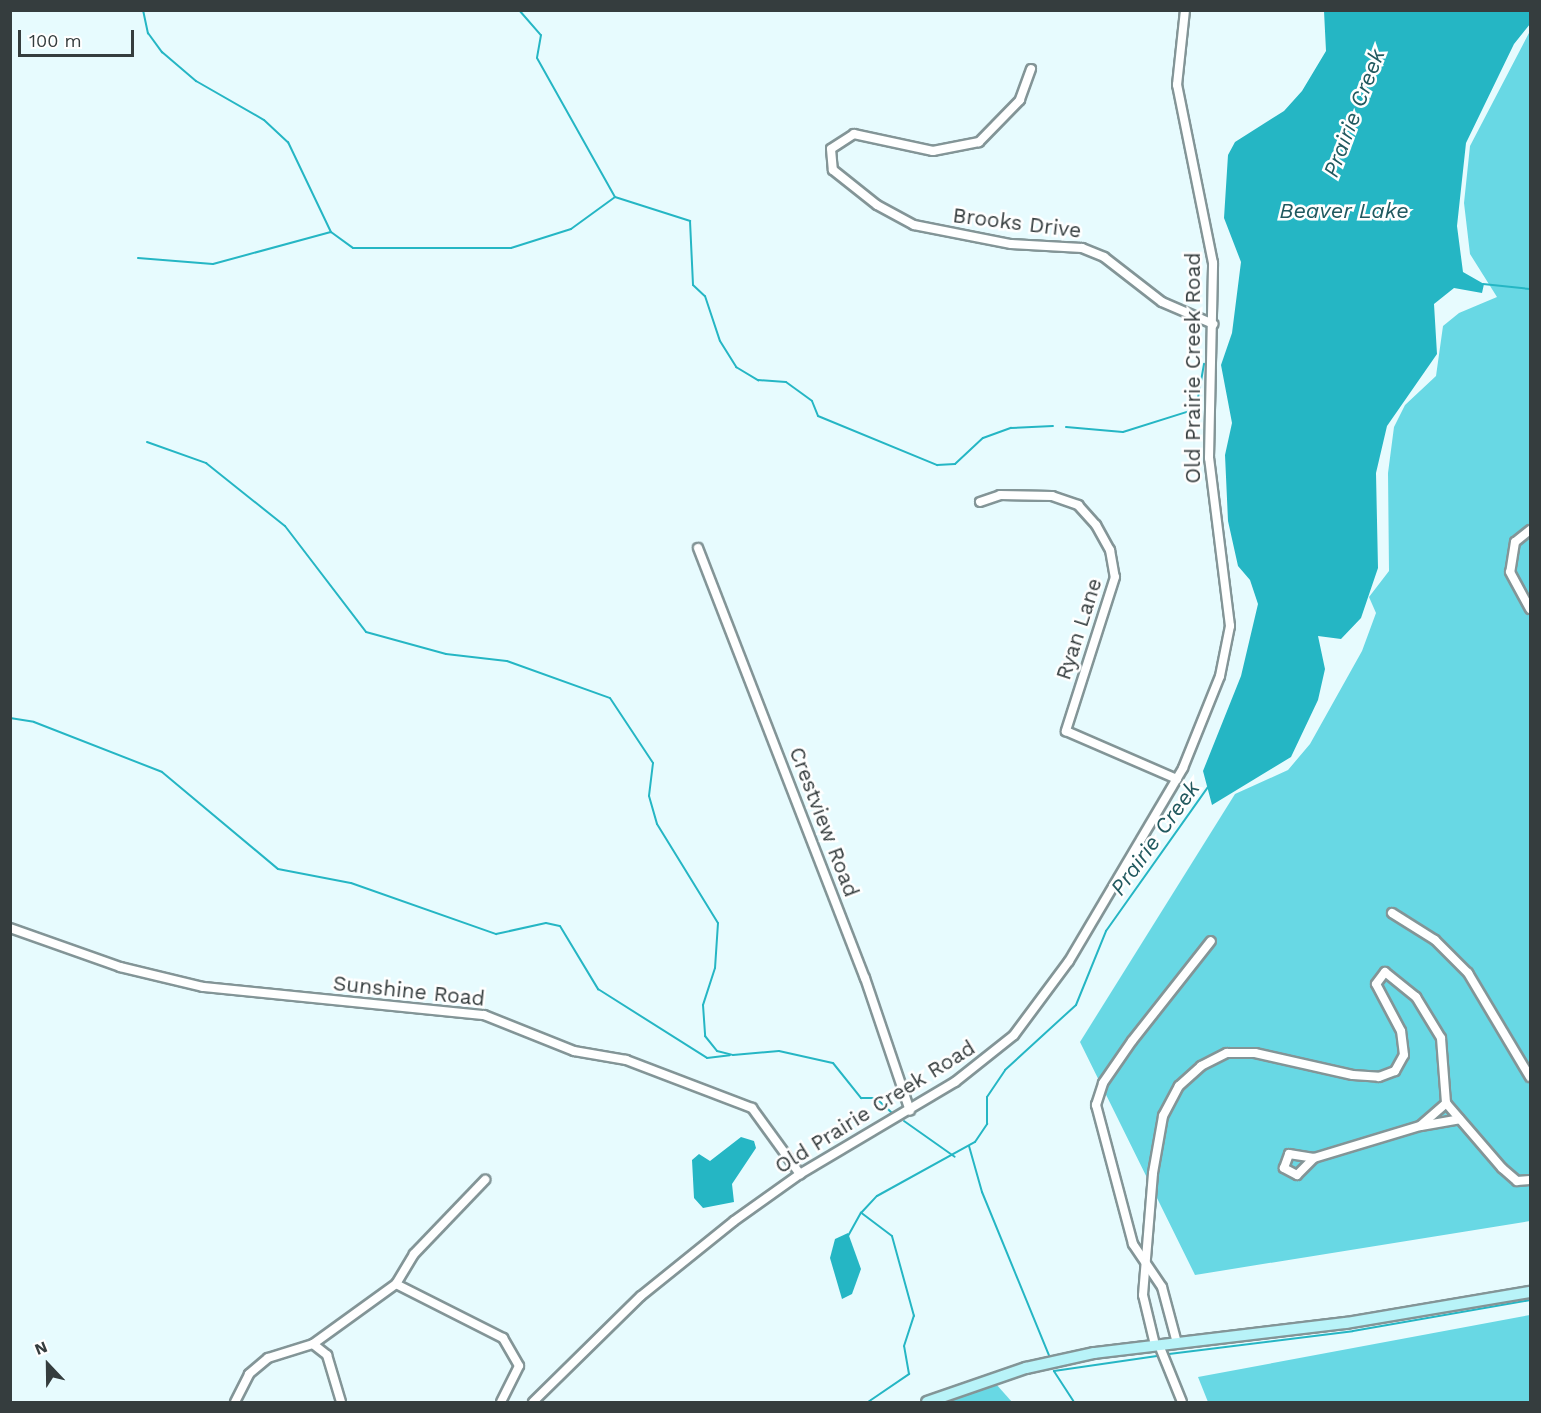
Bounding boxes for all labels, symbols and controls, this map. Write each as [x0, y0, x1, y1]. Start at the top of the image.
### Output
scale bar [21, 18, 136, 56]
text: 100 m [29, 30, 82, 51]
water label: Prairie Creek [1317, 45, 1391, 181]
water label: Beaver Lake [1279, 198, 1409, 224]
street label: Brooks Drive [951, 203, 1083, 243]
street label: Old Prairie Creek Road [1180, 252, 1206, 484]
street label: Ryan Lane [1051, 575, 1107, 683]
street label: Crestview Road [784, 743, 864, 901]
water label: Prairie Creek [1105, 776, 1205, 900]
street label: Sunshine Road [332, 970, 486, 1012]
street label: Old Prairie Creek Road [770, 1035, 980, 1179]
north arrow [18, 1335, 78, 1395]
text: N [32, 1337, 50, 1359]

